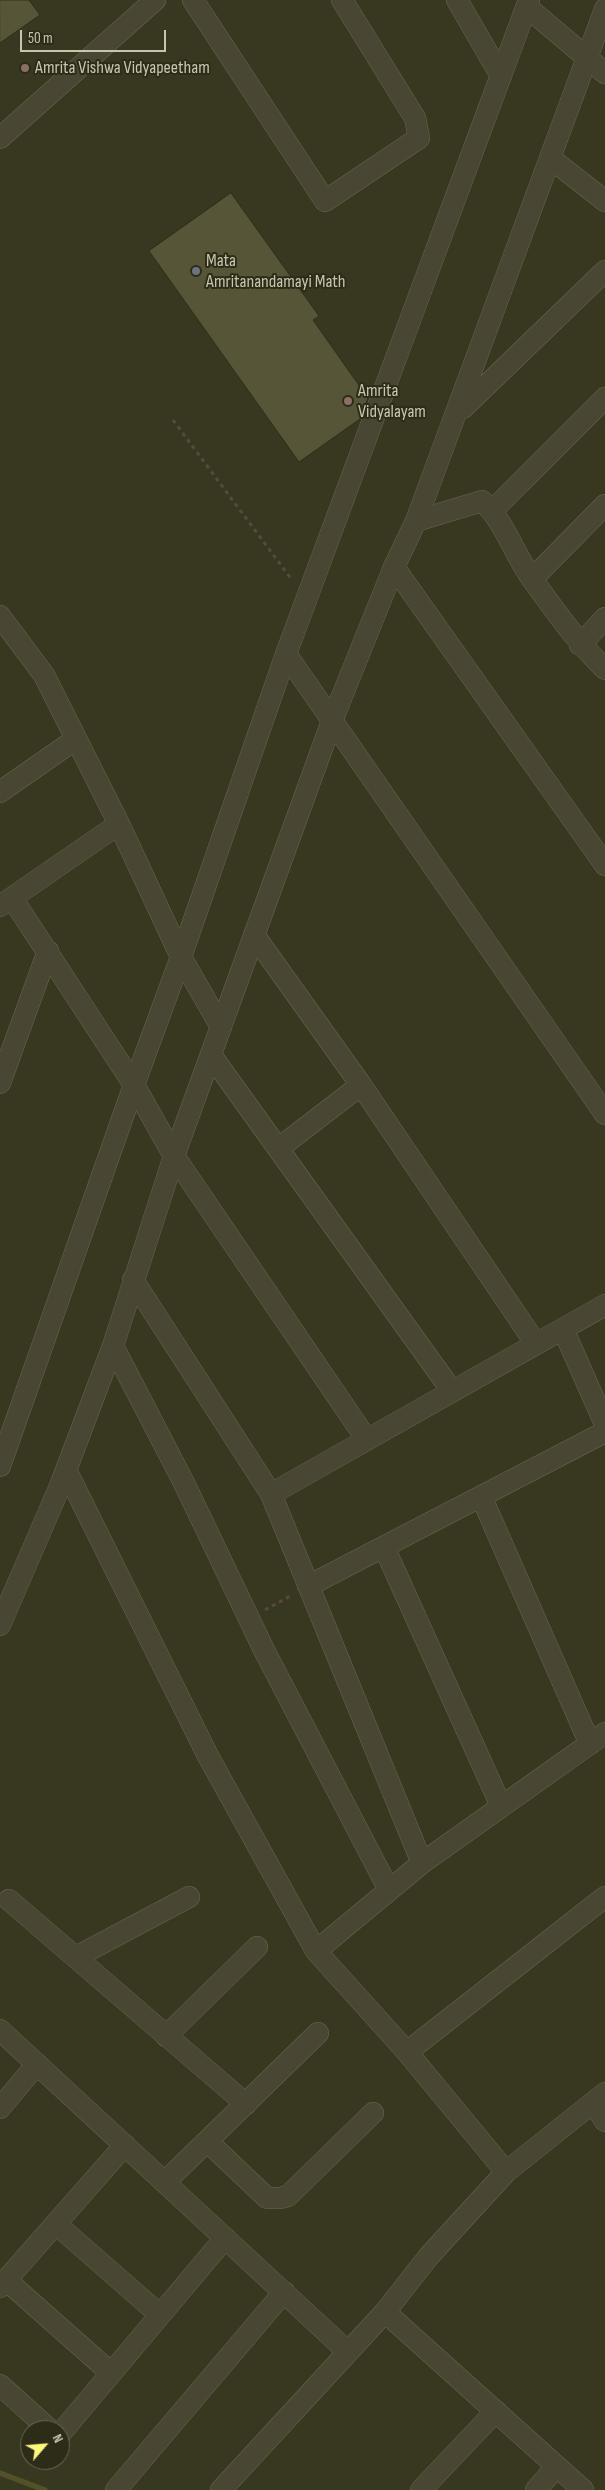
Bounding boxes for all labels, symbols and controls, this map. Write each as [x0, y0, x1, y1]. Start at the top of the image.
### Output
scale bar [22, 20, 169, 52]
text: 50 m [28, 29, 53, 48]
place label: Amrita Vishwa Vidyapeetham [35, 57, 210, 79]
marker: Amrita Vishwa Vidyapeetham [19, 62, 31, 74]
place label: Mata Amritanandamayi Math [206, 250, 346, 292]
marker: Mata Amritanandamayi Math [190, 265, 202, 277]
place label: Amrita Vidyalayam [358, 380, 426, 422]
marker: Amrita Vidyalayam [342, 395, 354, 407]
north arrow [20, 2420, 70, 2470]
text: N [49, 2431, 67, 2446]

